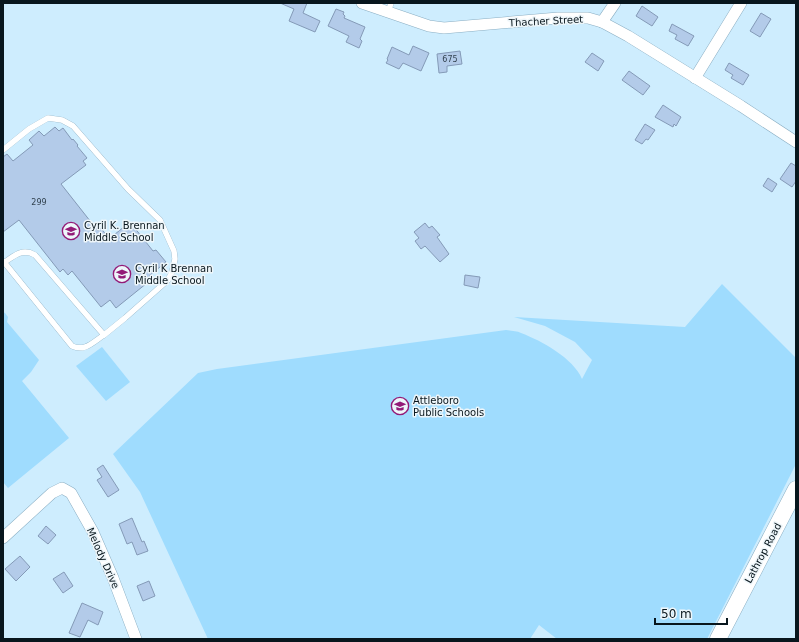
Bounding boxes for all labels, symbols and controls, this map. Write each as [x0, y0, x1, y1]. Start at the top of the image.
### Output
street label: Thacher Street [508, 14, 583, 28]
house number: 675 [442, 55, 458, 64]
house number: 299 [31, 198, 47, 207]
place label: Cyril K. Brennan Middle School [84, 220, 165, 243]
school or university icon: Cyril K. Brennan Middle School [61, 221, 81, 241]
place label: Cyril K Brennan Middle School [135, 263, 213, 286]
school or university icon: Cyril K Brennan Middle School [112, 264, 132, 284]
place label: Attleboro Public Schools [413, 395, 484, 418]
school or university icon: Attleboro Public Schools [390, 396, 410, 416]
street label: Lathrop Road [743, 521, 783, 585]
street label: Melody Drive [85, 526, 121, 590]
scale bar [655, 600, 727, 626]
text: 50 m [661, 607, 692, 621]

